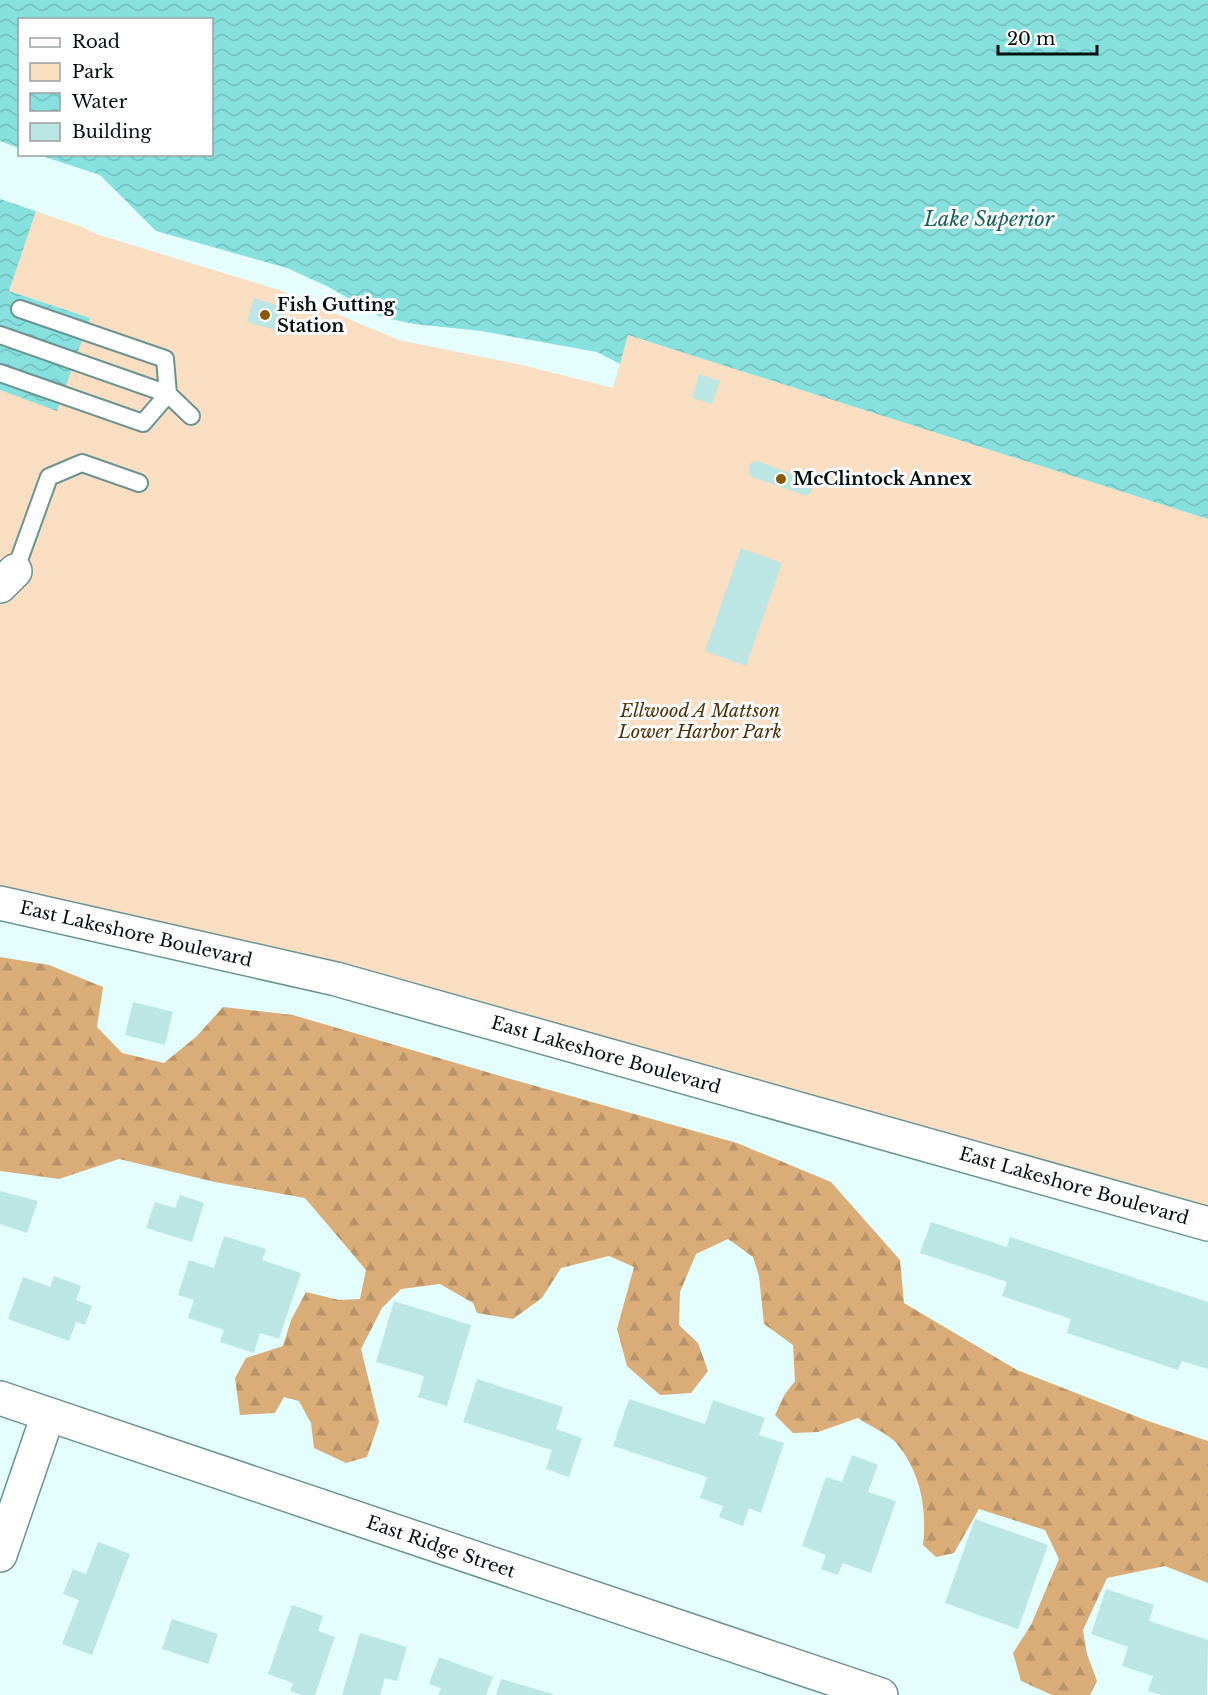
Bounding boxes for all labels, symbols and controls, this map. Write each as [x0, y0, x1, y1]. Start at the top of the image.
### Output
legend [18, 18, 213, 156]
scale bar [998, 18, 1097, 56]
text: 20 m [1007, 28, 1055, 50]
text: Road [72, 31, 120, 53]
text: Park [72, 61, 114, 83]
text: Water [71, 91, 128, 113]
text: Building [72, 121, 151, 143]
water label: Lake Superior [923, 207, 1055, 231]
place label: Fish Gutting Station [277, 294, 396, 337]
marker: Fish Gutting Station [258, 308, 272, 322]
place label: McClintock Annex [793, 468, 972, 490]
marker: McClintock Annex [774, 472, 788, 486]
park label: Ellwood A Mattson Lower Harbor Park [617, 700, 782, 743]
street label: East Lakeshore Boulevard [18, 897, 254, 971]
street label: East Lakeshore Boulevard [489, 1012, 723, 1098]
street label: East Lakeshore Boulevard [957, 1143, 1191, 1229]
street label: East Ridge Street [364, 1511, 518, 1583]

